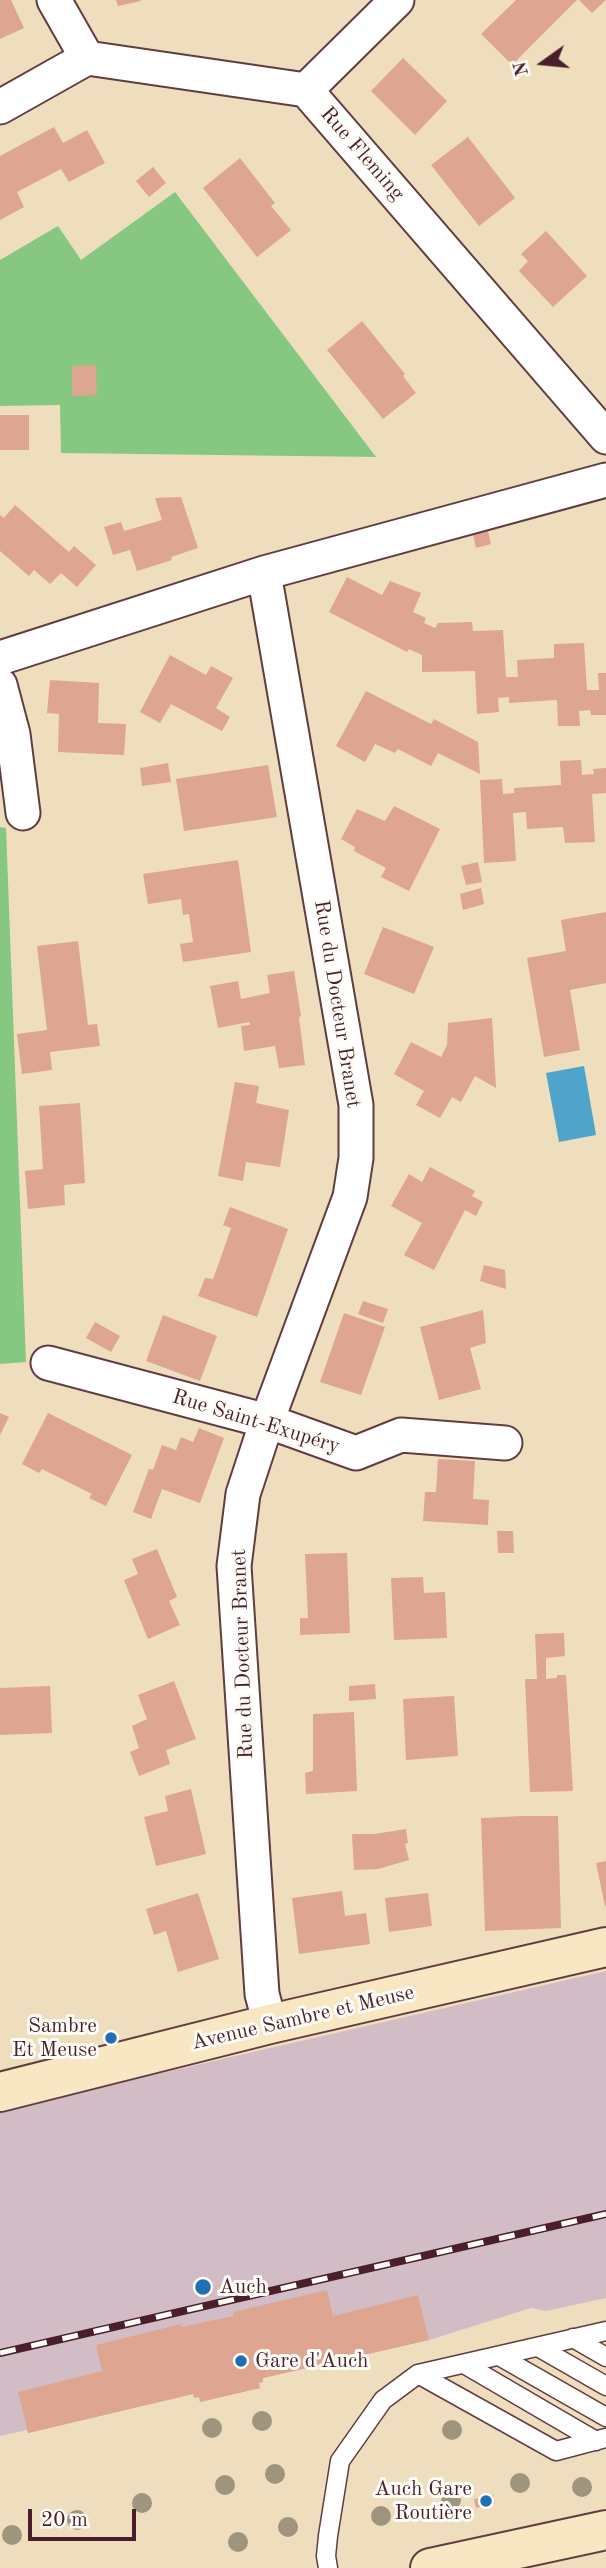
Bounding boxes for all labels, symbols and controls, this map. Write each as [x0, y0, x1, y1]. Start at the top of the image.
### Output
north arrow [508, 28, 578, 98]
text: N [511, 59, 533, 78]
street label: Rue Fleming [314, 102, 410, 206]
street label: Rue du Docteur Branet [308, 898, 366, 1110]
street label: Rue Saint-Exupéry [169, 1384, 343, 1460]
street label: Rue du Docteur Branet [227, 1548, 259, 1760]
street label: Avenue Sambre et Meuse [189, 1980, 417, 2056]
place label: Sambre Et Meuse [12, 2013, 97, 2063]
marker: Sambre Et Meuse [103, 2030, 119, 2046]
place label: Auch [219, 2274, 267, 2300]
marker: Auch [193, 2277, 213, 2297]
place label: Gare d'Auch [255, 2348, 368, 2374]
marker: Gare d'Auch [233, 2353, 249, 2369]
place label: Auch Gare Routière [375, 2476, 472, 2526]
marker: Auch Gare Routière [478, 2493, 494, 2509]
scale bar [32, 2494, 140, 2538]
text: 20 m [41, 2510, 88, 2531]

